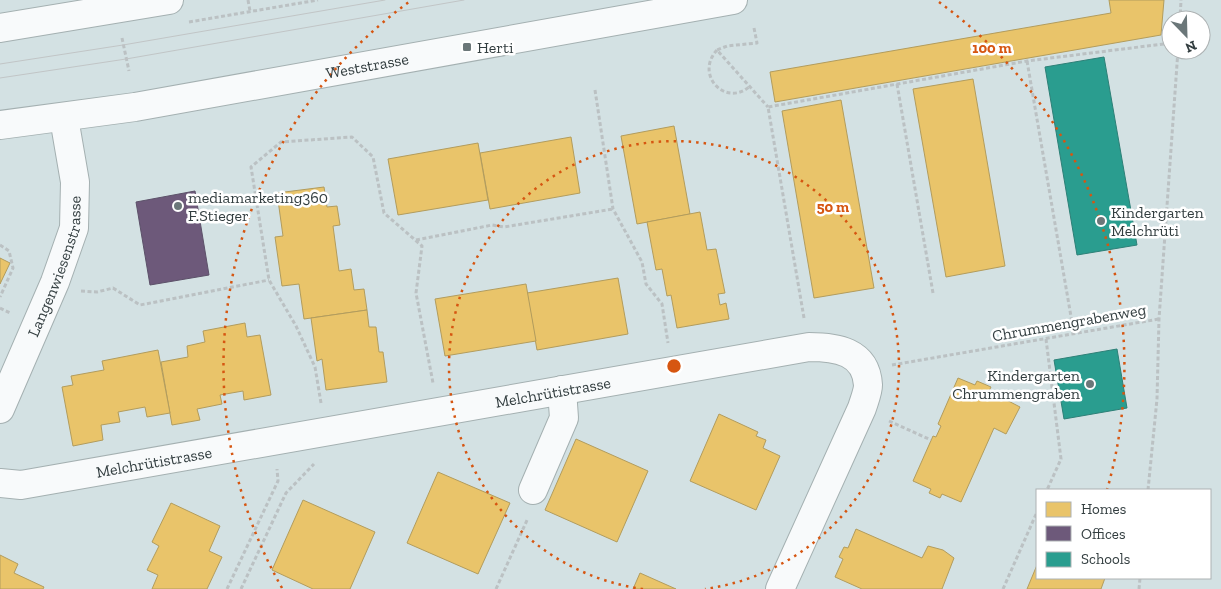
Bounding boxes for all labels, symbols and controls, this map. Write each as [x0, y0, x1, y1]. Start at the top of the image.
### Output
north arrow [1161, 10, 1211, 60]
text: N [1182, 37, 1199, 57]
place label: Herti [477, 38, 514, 57]
text: 100 m [972, 39, 1012, 57]
marker: Herti [461, 41, 473, 53]
street label: Weststrasse [324, 49, 410, 83]
place label: mediamarketing360 F.Stieger [188, 188, 328, 225]
street label: Langenwiesenstrasse [24, 196, 85, 339]
text: 50 m [817, 198, 849, 216]
marker: mediamarketing360 F.Stieger [172, 200, 184, 212]
place label: Kindergarten Melchrüti [1111, 203, 1205, 240]
marker: Kindergarten Melchrüti [1095, 215, 1107, 227]
street label: Chrummengrabenweg [991, 300, 1148, 345]
centre of rings [665, 357, 683, 375]
place label: Kindergarten Chrummengraben [952, 366, 1081, 403]
street label: Melchrütistrasse [494, 373, 612, 412]
marker: Kindergarten Chrummengraben [1084, 378, 1096, 390]
street label: Melchrütistrasse [95, 443, 213, 482]
legend [1036, 489, 1211, 579]
text: Homes [1081, 500, 1126, 518]
text: Offices [1081, 525, 1125, 543]
text: Schools [1081, 550, 1130, 568]

